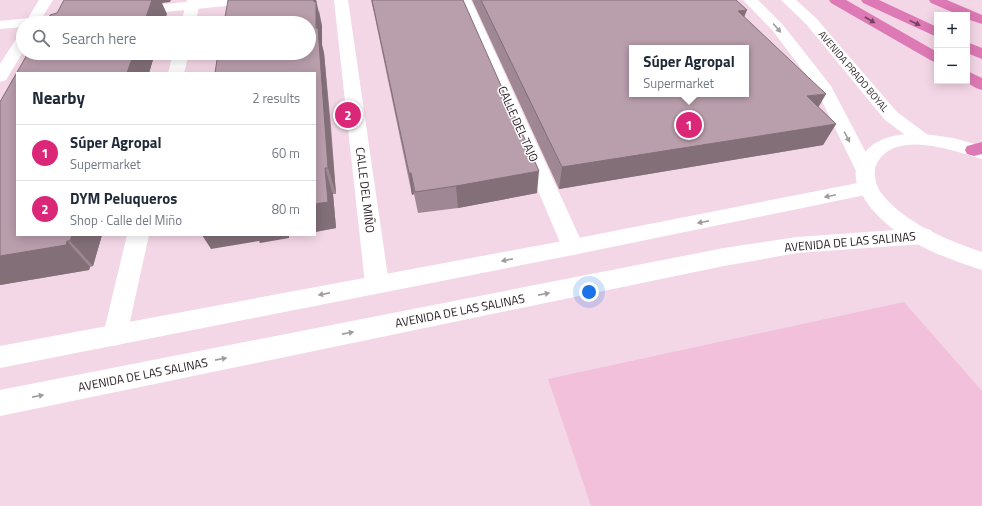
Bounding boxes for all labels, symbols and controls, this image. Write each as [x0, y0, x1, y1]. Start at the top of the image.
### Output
map controls [934, 12, 970, 84]
button: + [934, 12, 970, 48]
search box [16, 16, 316, 60]
one-way arrow [864, 16, 876, 23]
one-way arrow [909, 20, 921, 26]
one-way arrow [773, 23, 782, 33]
icon: search [30, 27, 52, 49]
text: Search here [62, 27, 136, 50]
street label: AVENIDA PRADO BOYAL [815, 27, 892, 115]
popup [629, 45, 749, 97]
button: − [934, 48, 970, 84]
text: Súper Agropal [643, 50, 735, 73]
text: Supermarket [643, 73, 714, 93]
street label: CALLE DEL TAJO [493, 83, 544, 165]
text: Nearby [32, 85, 85, 111]
text: 2 results [252, 88, 300, 108]
pin: 2 [335, 100, 361, 130]
pin: 1 [676, 110, 702, 140]
text: Súper Agropal [70, 131, 162, 154]
one-way arrow [844, 131, 851, 143]
text: 1 [41, 143, 49, 163]
text: 60 m [272, 143, 300, 163]
street label: CALLE DEL MIÑO [351, 146, 380, 234]
text: Supermarket [70, 154, 141, 174]
text: DYM Peluqueros [70, 187, 177, 210]
one-way arrow [824, 193, 836, 199]
text: 2 [41, 199, 49, 219]
text: 80 m [272, 199, 300, 219]
text: Shop · Calle del Miño [70, 210, 182, 230]
one-way arrow [697, 219, 709, 225]
street label: AVENIDA DE LAS SALINAS [783, 226, 916, 257]
one-way arrow [500, 257, 513, 263]
your location [579, 282, 599, 302]
street label: AVENIDA DE LAS SALINAS [393, 289, 526, 332]
one-way arrow [538, 290, 550, 296]
one-way arrow [318, 292, 330, 298]
one-way arrow [342, 330, 354, 336]
street label: AVENIDA DE LAS SALINAS [76, 353, 209, 396]
one-way arrow [214, 356, 227, 362]
one-way arrow [32, 392, 44, 398]

